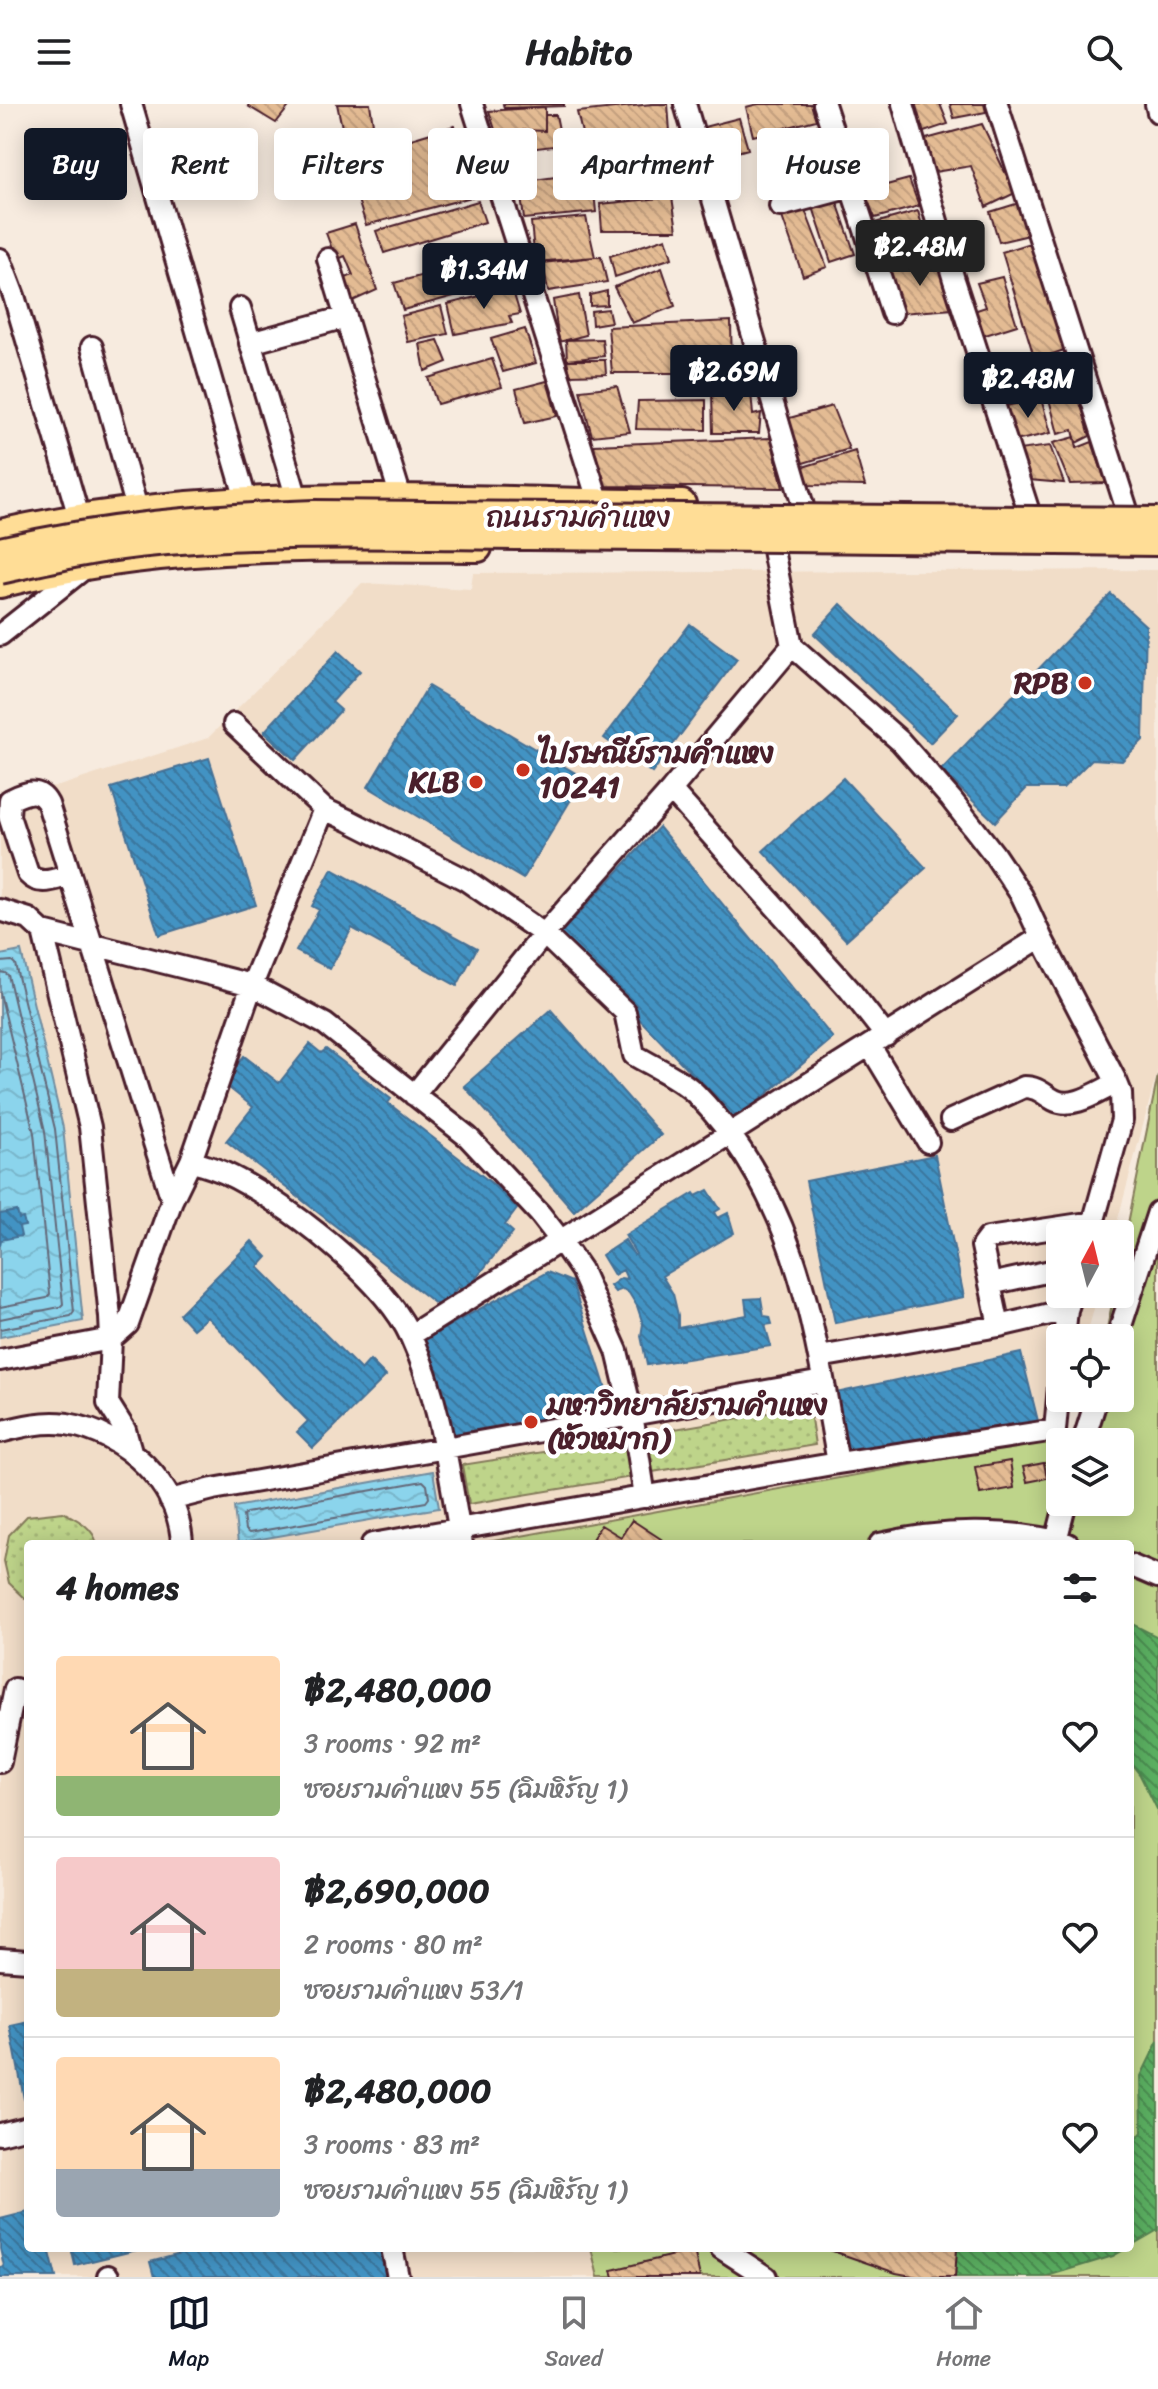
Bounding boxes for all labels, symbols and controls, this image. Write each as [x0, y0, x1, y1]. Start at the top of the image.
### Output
text: Habito [526, 20, 632, 84]
icon: menu [32, 30, 76, 74]
icon: search [1082, 30, 1126, 74]
chip: Buy [24, 128, 127, 200]
chip: Rent [143, 128, 258, 200]
chip: Filters [274, 128, 412, 200]
chip: New [428, 128, 537, 200]
chip: Apartment [553, 128, 741, 200]
chip: House [757, 128, 889, 200]
pin: ฿2.48M [855, 220, 985, 288]
text: ฿2.48M [874, 223, 966, 269]
pin: ฿1.34M [419, 243, 549, 311]
text: ฿1.34M [440, 246, 528, 292]
pin: ฿2.69M [669, 345, 799, 413]
text: ฿2.69M [688, 348, 780, 394]
pin: ฿2.48M [963, 352, 1093, 420]
text: ฿2.48M [982, 355, 1074, 401]
street label: ถนนรามคำแหง [486, 490, 670, 544]
place label: RPB [1013, 656, 1069, 710]
marker: RPB [1076, 674, 1094, 692]
place label: ไปรษณีย์รามคำแหง 10241 [537, 726, 774, 814]
place label: KLB [408, 755, 460, 809]
marker: ไปรษณีย์รามคำแหง 10241 [514, 761, 532, 779]
marker: KLB [467, 773, 485, 791]
north arrow [1046, 1220, 1134, 1308]
map controls [1046, 1220, 1134, 1516]
button: locate [1046, 1324, 1134, 1412]
place label: มหาวิทยาลัยรามคำแหง (หัวหมาก) [545, 1378, 828, 1466]
marker: มหาวิทยาลัยรามคำแหง (หัวหมาก) [522, 1413, 540, 1431]
button: layers [1046, 1428, 1134, 1516]
text: 4 homes [56, 1558, 179, 1618]
icon: filters [1058, 1566, 1102, 1610]
text: ฿2,480,000 [304, 1660, 491, 1720]
icon: home [120, 1688, 216, 1784]
icon: heart [1058, 1714, 1102, 1758]
text: 3 rooms · 92 m² [304, 1720, 481, 1766]
text: ซอยรามคำแหง 55 (ฉิมหิรัญ 1) [304, 1766, 627, 1812]
text: ฿2,690,000 [304, 1861, 490, 1921]
icon: home [120, 1889, 216, 1985]
icon: heart [1058, 1915, 1102, 1959]
text: 2 rooms · 80 m² [304, 1921, 483, 1967]
text: ซอยรามคำแหง 53/1 [304, 1967, 524, 2013]
text: ฿2,480,000 [304, 2061, 491, 2121]
icon: home [120, 2089, 216, 2185]
icon: heart [1058, 2115, 1102, 2159]
text: 3 rooms · 83 m² [304, 2121, 480, 2167]
text: ซอยรามคำแหง 55 (ฉิมหิรัญ 1) [304, 2167, 627, 2213]
tab: Map [167, 2291, 211, 2378]
tab: Saved [545, 2291, 603, 2378]
tab: Home [936, 2291, 991, 2378]

